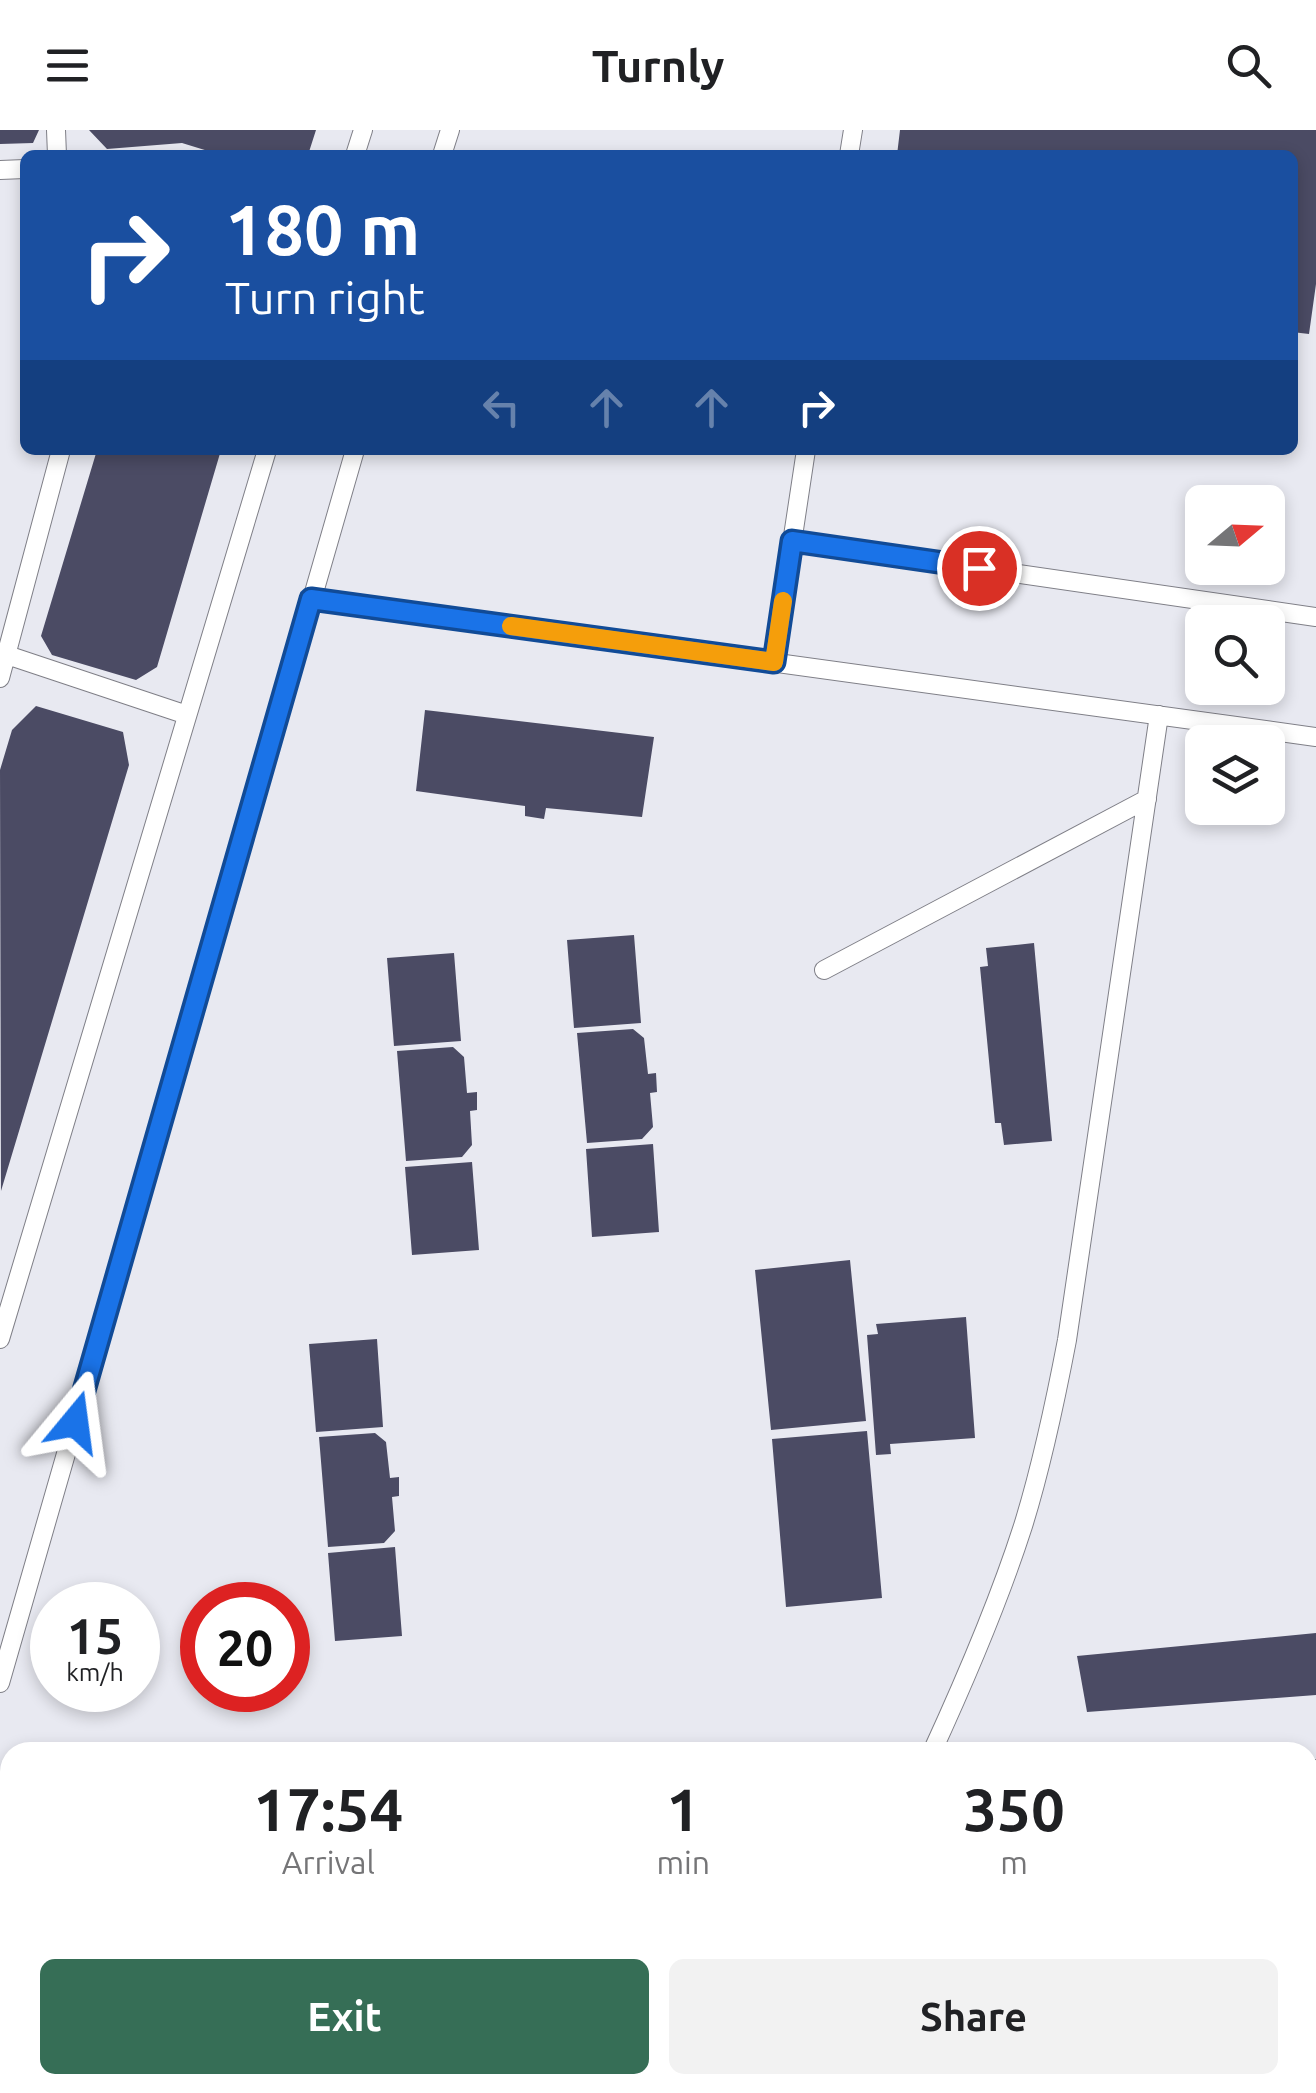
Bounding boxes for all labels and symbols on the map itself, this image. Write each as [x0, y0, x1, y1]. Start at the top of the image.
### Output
north arrow [1185, 485, 1285, 585]
pin [937, 526, 1022, 611]
position arrow [23, 1370, 127, 1474]
speed limit sign: 20 [180, 1582, 310, 1712]

